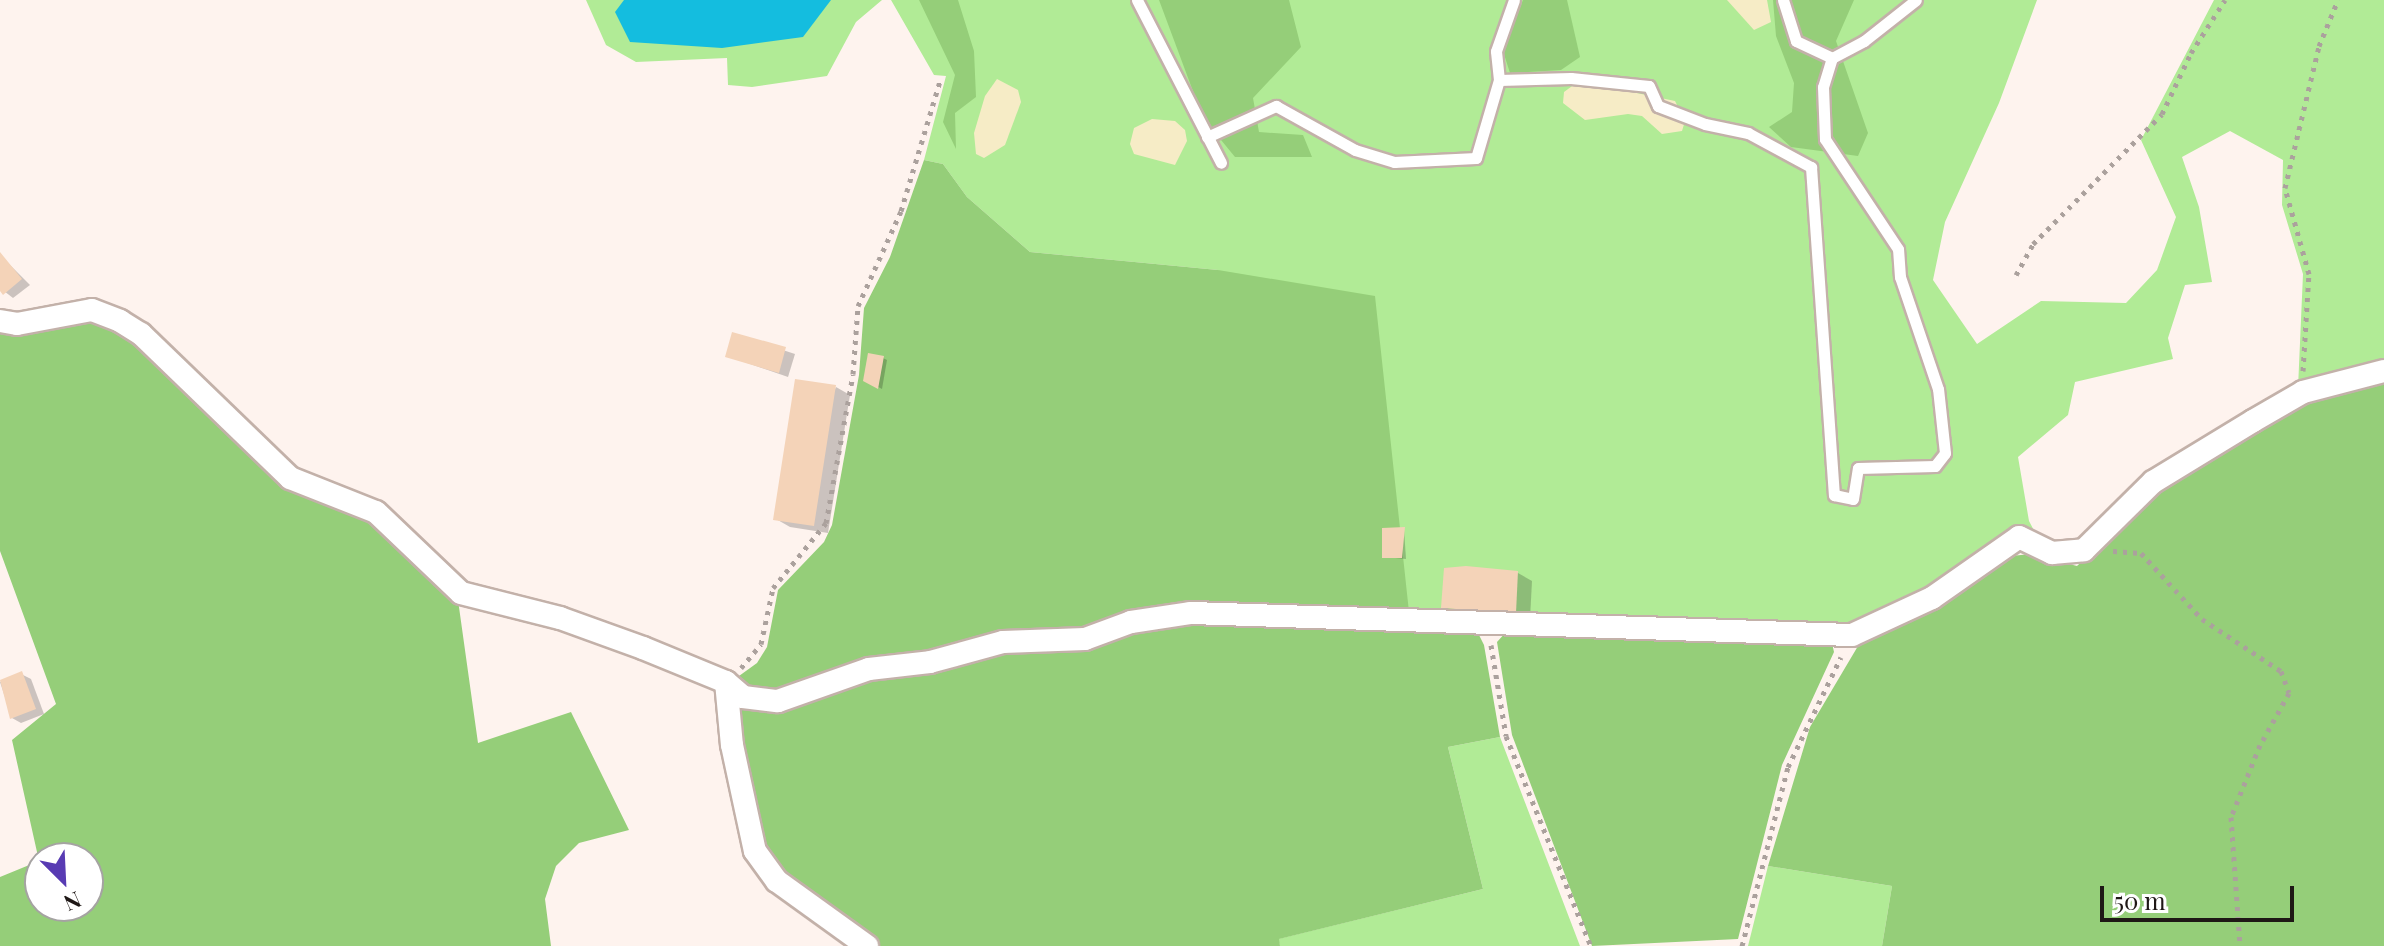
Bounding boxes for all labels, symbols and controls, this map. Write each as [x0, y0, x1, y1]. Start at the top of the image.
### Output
north arrow [24, 842, 104, 922]
scale bar [2104, 870, 2298, 920]
text: 50 m [2114, 884, 2166, 916]
text: N [60, 885, 86, 919]

